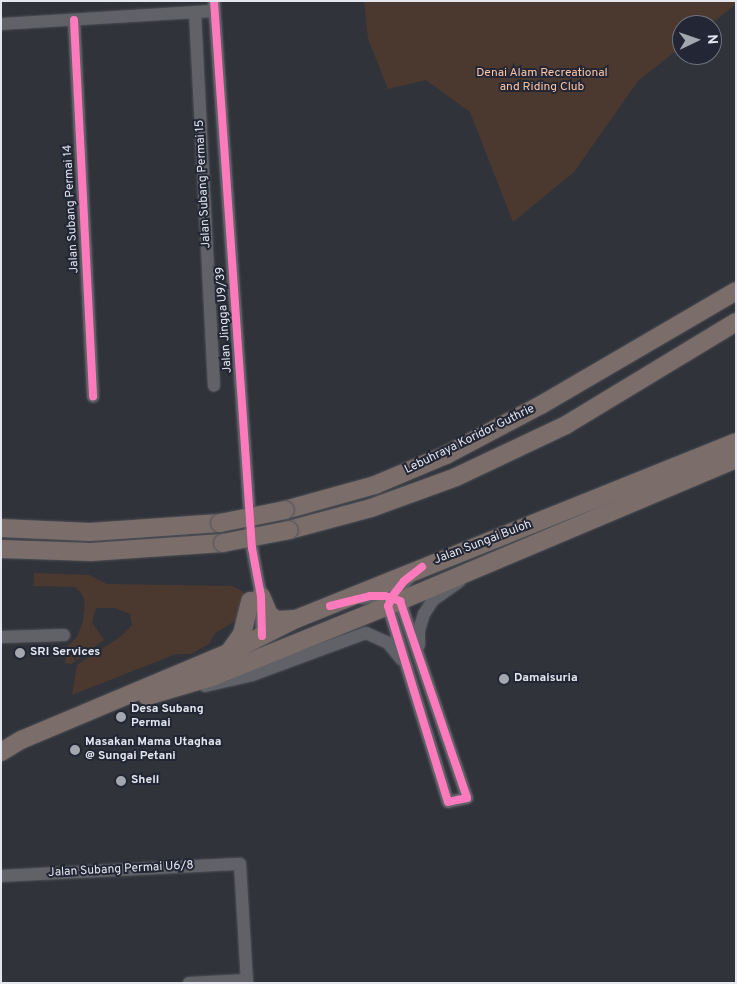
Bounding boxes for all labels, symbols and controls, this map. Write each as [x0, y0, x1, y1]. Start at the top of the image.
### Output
north arrow [672, 15, 722, 65]
text: N [703, 34, 720, 45]
park label: Denai Alam Recreational and Riding Club [476, 67, 608, 95]
street label: Jalan Subang Permai 15 [193, 119, 215, 249]
street label: Jalan Subang Permai 14 [61, 144, 83, 274]
street label: Jalan Jingga U9/39 [214, 266, 236, 374]
street label: Lebuhraya Koridor Guthrie [403, 402, 537, 478]
street label: Jalan Sungai Buloh [432, 518, 534, 568]
place label: SRI Services [30, 646, 100, 660]
marker: SRI Services [14, 647, 26, 659]
place label: Damaisuria [514, 672, 578, 686]
marker: Damaisuria [498, 673, 510, 685]
place label: Desa Subang Permai [131, 703, 204, 731]
marker: Desa Subang Permai [115, 711, 127, 723]
place label: Masakan Mama Utaghaa @ Sungai Petani [85, 736, 221, 764]
marker: Masakan Mama Utaghaa @ Sungai Petani [69, 744, 81, 756]
place label: Shell [131, 774, 159, 788]
marker: Shell [115, 775, 127, 787]
street label: Jalan Subang Permai U6/8 [48, 859, 194, 881]

